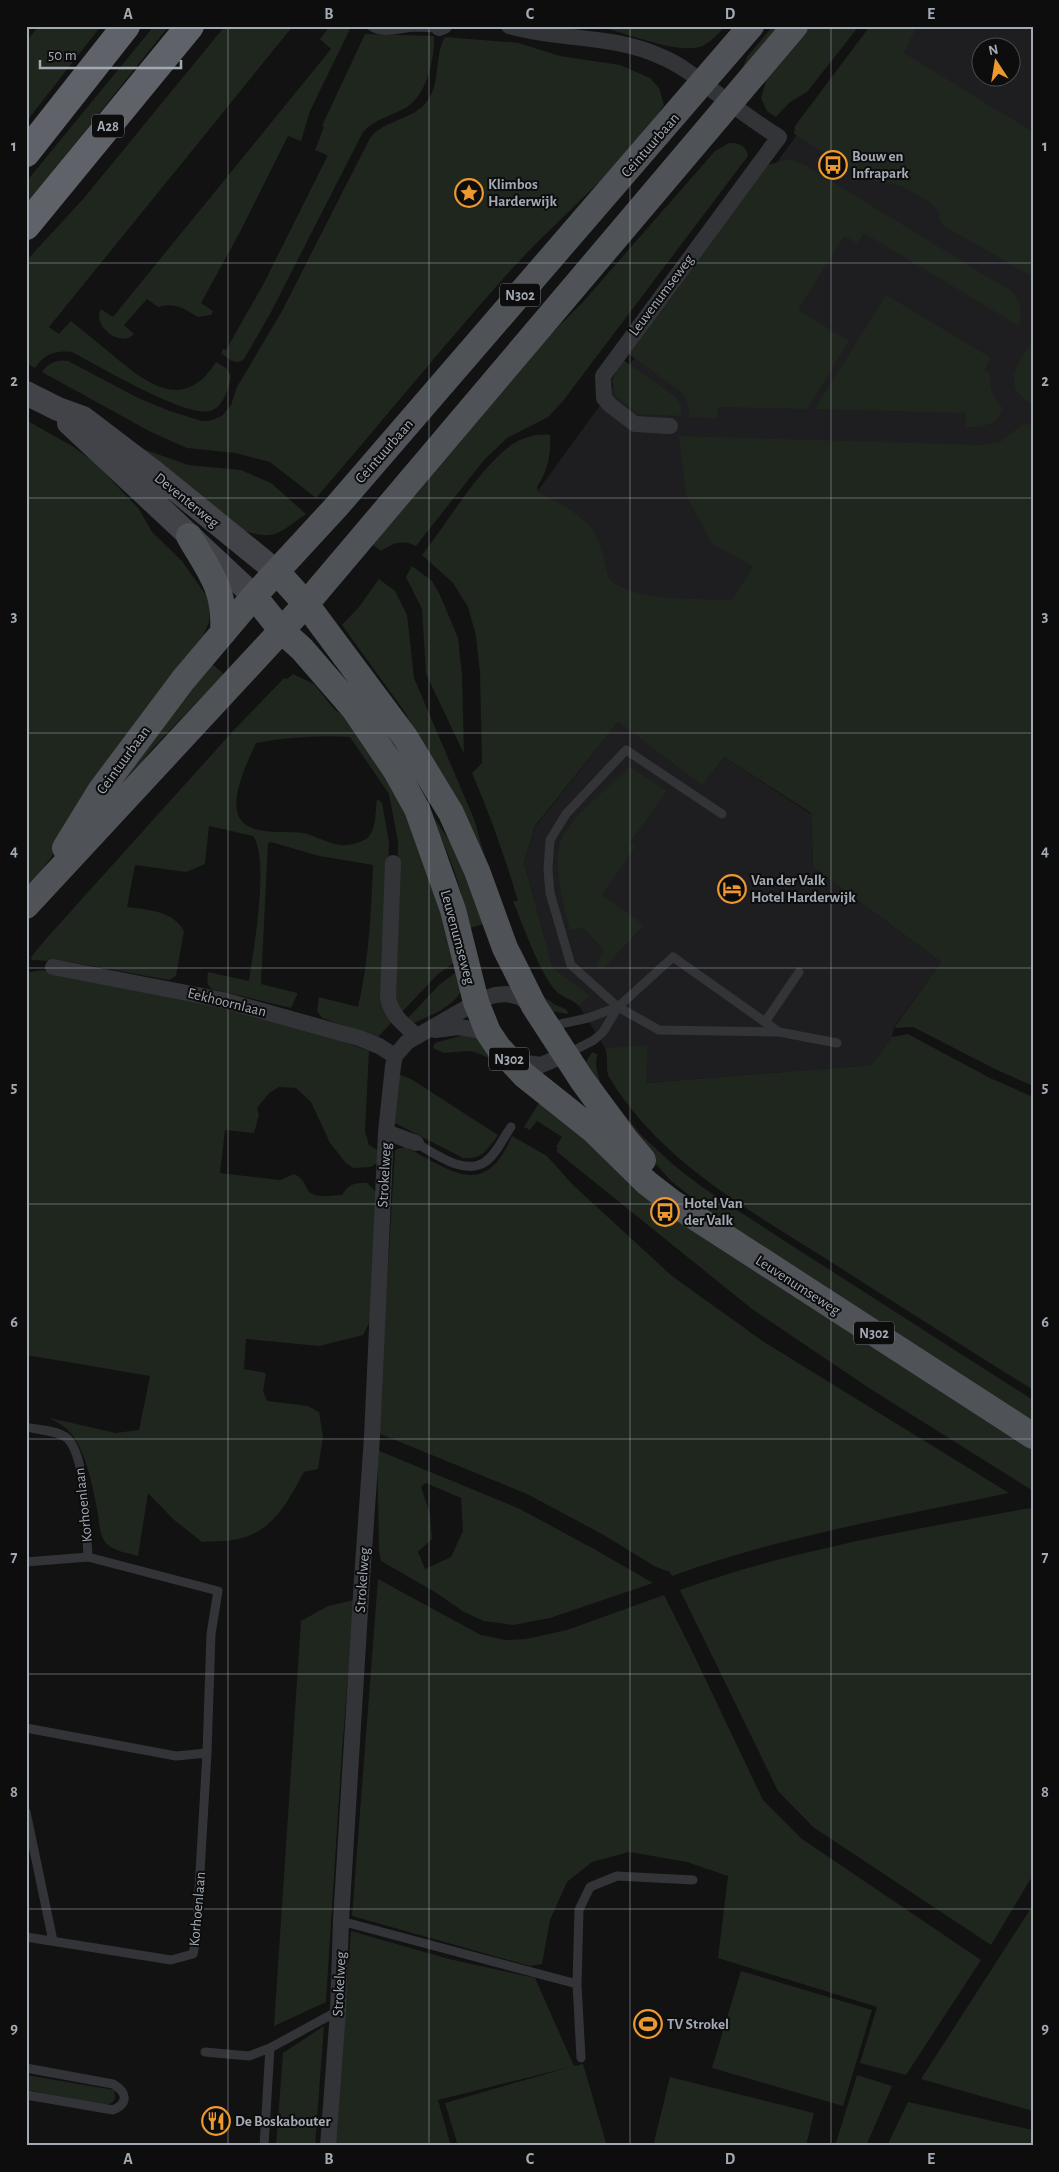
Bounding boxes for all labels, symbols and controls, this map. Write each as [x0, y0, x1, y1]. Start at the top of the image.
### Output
text: A [123, 6, 133, 22]
text: B [324, 6, 334, 22]
text: C [526, 6, 535, 22]
text: D [725, 6, 736, 22]
text: E [927, 6, 935, 22]
scale bar [40, 38, 181, 70]
north arrow [972, 38, 1022, 88]
text: N [987, 42, 1000, 58]
text: 50 m [48, 48, 77, 63]
street label: Ceintuurbaan [619, 110, 682, 180]
road number: A28 [92, 114, 124, 138]
text: 1 [11, 138, 17, 154]
text: 1 [1042, 138, 1048, 154]
place label: Bouw en Infrapark [852, 149, 909, 181]
bus stop icon: Bouw en Infrapark [818, 150, 848, 180]
place label: Klimbos Harderwijk [488, 177, 557, 209]
place icon: Klimbos Harderwijk [454, 178, 484, 208]
street label: Leuvenumseweg [626, 251, 697, 339]
road number: N302 [500, 284, 540, 306]
text: 2 [10, 373, 18, 389]
text: 2 [1041, 373, 1049, 389]
street label: Ceintuurbaan [353, 416, 416, 486]
street label: Deventerweg [152, 470, 222, 531]
text: 3 [11, 608, 18, 624]
text: 3 [1042, 608, 1049, 624]
street label: Ceintuurbaan [94, 724, 153, 797]
text: 4 [10, 843, 18, 859]
text: 4 [1041, 843, 1049, 859]
place label: Van der Valk Hotel Harderwijk [751, 873, 856, 905]
hotel icon: Van der Valk Hotel Harderwijk [717, 874, 747, 904]
street label: Leuvenumseweg [438, 888, 478, 987]
street label: Eekhoornlaan [186, 985, 268, 1020]
road number: N302 [489, 1048, 529, 1070]
text: 5 [11, 1079, 18, 1095]
text: 5 [1042, 1079, 1049, 1095]
street label: Strokelweg [375, 1141, 394, 1208]
place label: Hotel Van der Valk [684, 1196, 743, 1228]
bus stop icon: Hotel Van der Valk [650, 1197, 680, 1227]
street label: Leuvenumseweg [753, 1253, 843, 1319]
text: 6 [10, 1314, 18, 1330]
text: 6 [1041, 1314, 1049, 1330]
road number: N302 [854, 1322, 894, 1345]
street label: Korhoenlaan [72, 1467, 95, 1543]
street label: Strokelweg [353, 1546, 372, 1613]
text: 7 [11, 1549, 18, 1565]
text: 7 [1042, 1549, 1049, 1565]
text: 8 [10, 1784, 18, 1800]
text: 8 [1041, 1784, 1049, 1800]
street label: Korhoenlaan [187, 1871, 208, 1947]
street label: Strokelweg [330, 1950, 349, 2017]
sports icon: TV Strokel [633, 2009, 663, 2039]
place label: TV Strokel [667, 2017, 729, 2032]
text: 9 [10, 2020, 18, 2036]
text: 9 [1041, 2020, 1049, 2036]
restaurant icon: De Boskabouter [201, 2106, 231, 2136]
place label: De Boskabouter [235, 2114, 331, 2129]
text: A [123, 2151, 133, 2167]
text: B [324, 2151, 334, 2167]
text: C [526, 2151, 535, 2167]
text: D [725, 2151, 736, 2167]
text: E [927, 2151, 935, 2167]

